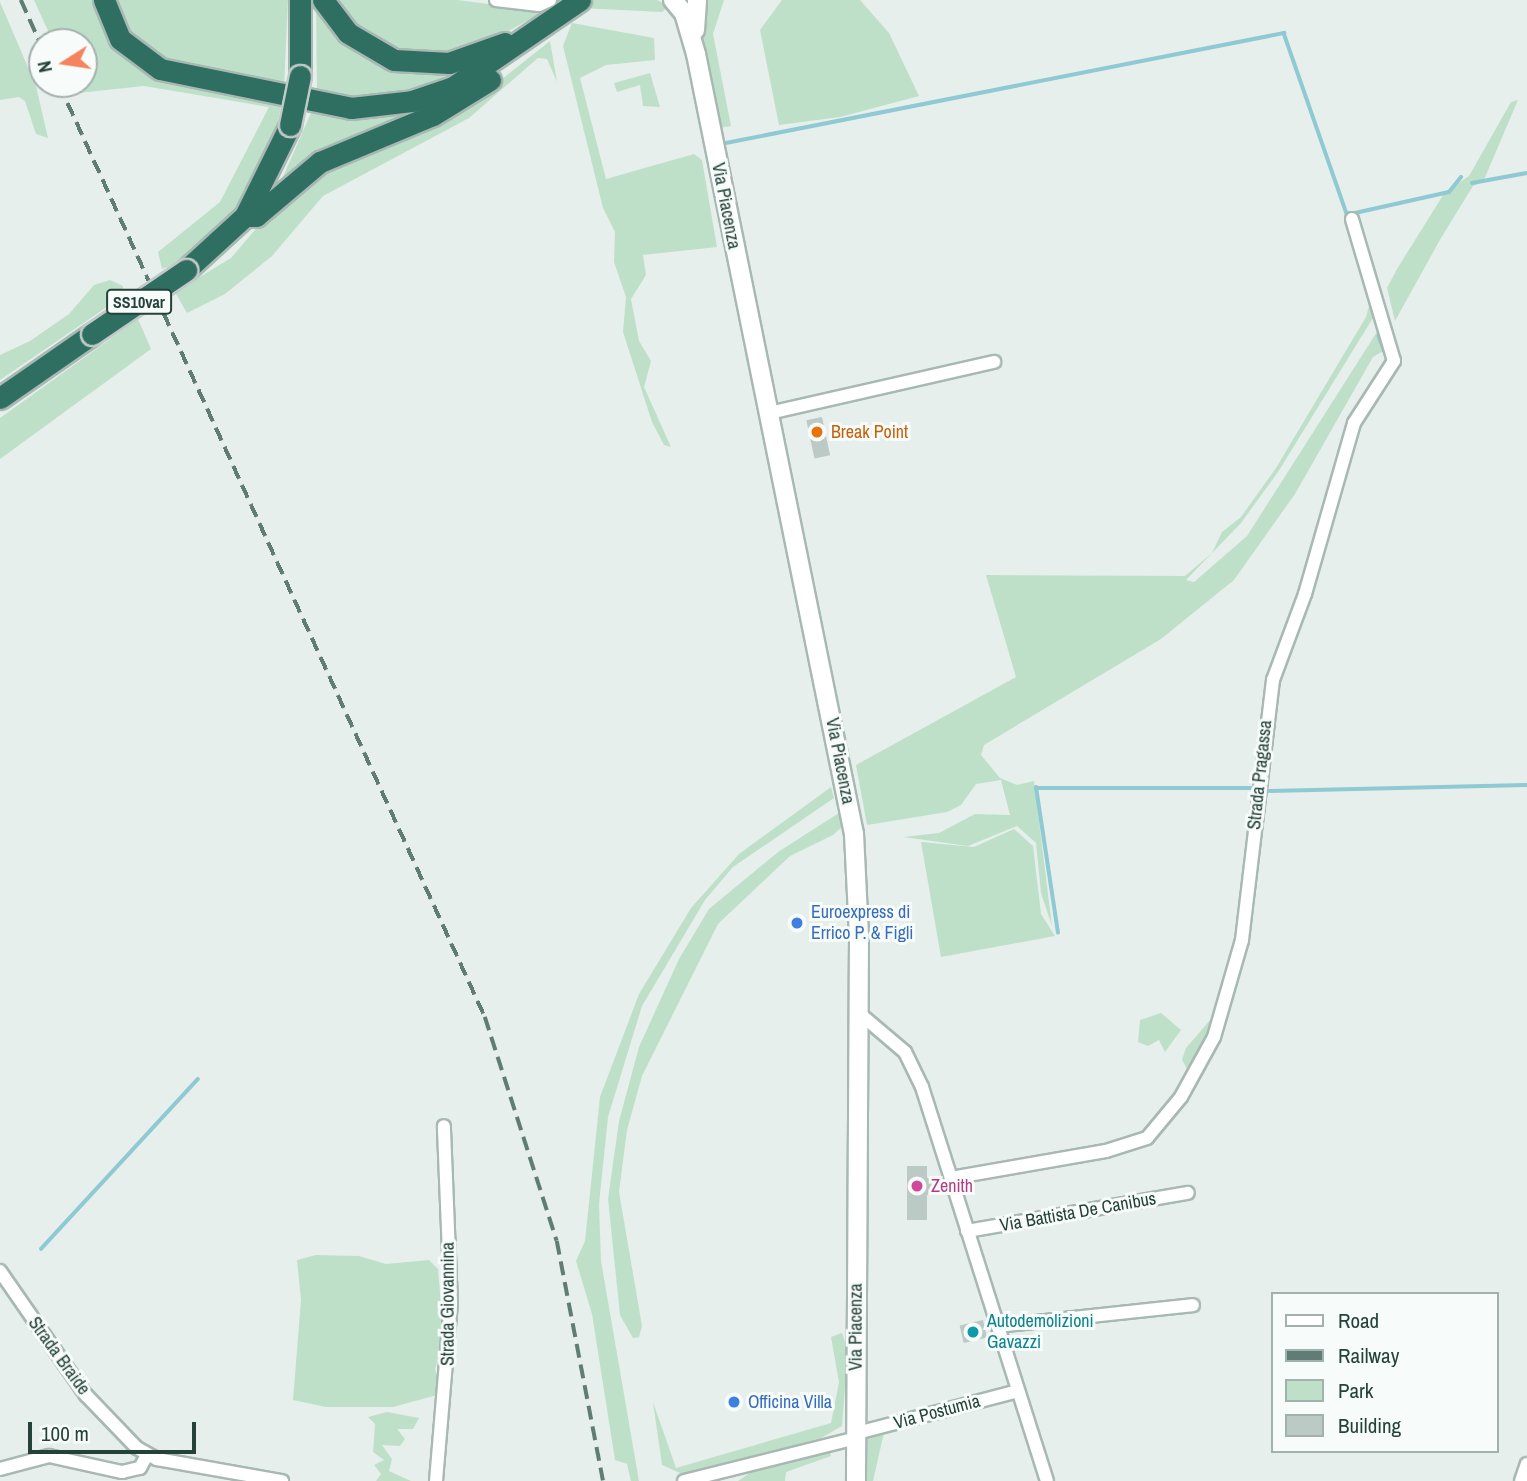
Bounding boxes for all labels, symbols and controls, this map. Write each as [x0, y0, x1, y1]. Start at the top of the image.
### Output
north arrow [28, 28, 98, 98]
text: N [31, 59, 58, 75]
street label: Via Piacenza [707, 161, 745, 251]
road number: SS10var [106, 290, 172, 314]
place label: Break Point [831, 421, 908, 443]
marker: Break Point [809, 424, 825, 440]
street label: Via Piacenza [821, 716, 859, 806]
street label: Strada Pragassa [1244, 719, 1276, 831]
place label: Euroexpress di Errico P. & Figli [811, 902, 913, 944]
marker: Euroexpress di Errico P. & Figli [789, 915, 805, 931]
place label: Zenith [931, 1175, 973, 1197]
marker: Zenith [909, 1178, 925, 1194]
street label: Via Battista De Canibus [998, 1188, 1158, 1236]
street label: Strada Giovannina [437, 1242, 459, 1366]
street label: Via Piacenza [845, 1283, 867, 1371]
legend [1272, 1292, 1499, 1453]
text: Road [1338, 1306, 1379, 1335]
place label: Autodemolizioni Gavazzi [987, 1311, 1094, 1354]
street label: Strada Braide [23, 1313, 95, 1399]
marker: Autodemolizioni Gavazzi [965, 1324, 981, 1340]
text: Railway [1338, 1341, 1399, 1370]
text: Park [1338, 1376, 1373, 1405]
street label: Via Postumia [892, 1390, 982, 1434]
place label: Officina Villa [748, 1391, 832, 1413]
marker: Officina Villa [726, 1394, 742, 1410]
scale bar [32, 1408, 200, 1452]
text: Building [1338, 1411, 1401, 1440]
text: 100 m [41, 1419, 89, 1448]

